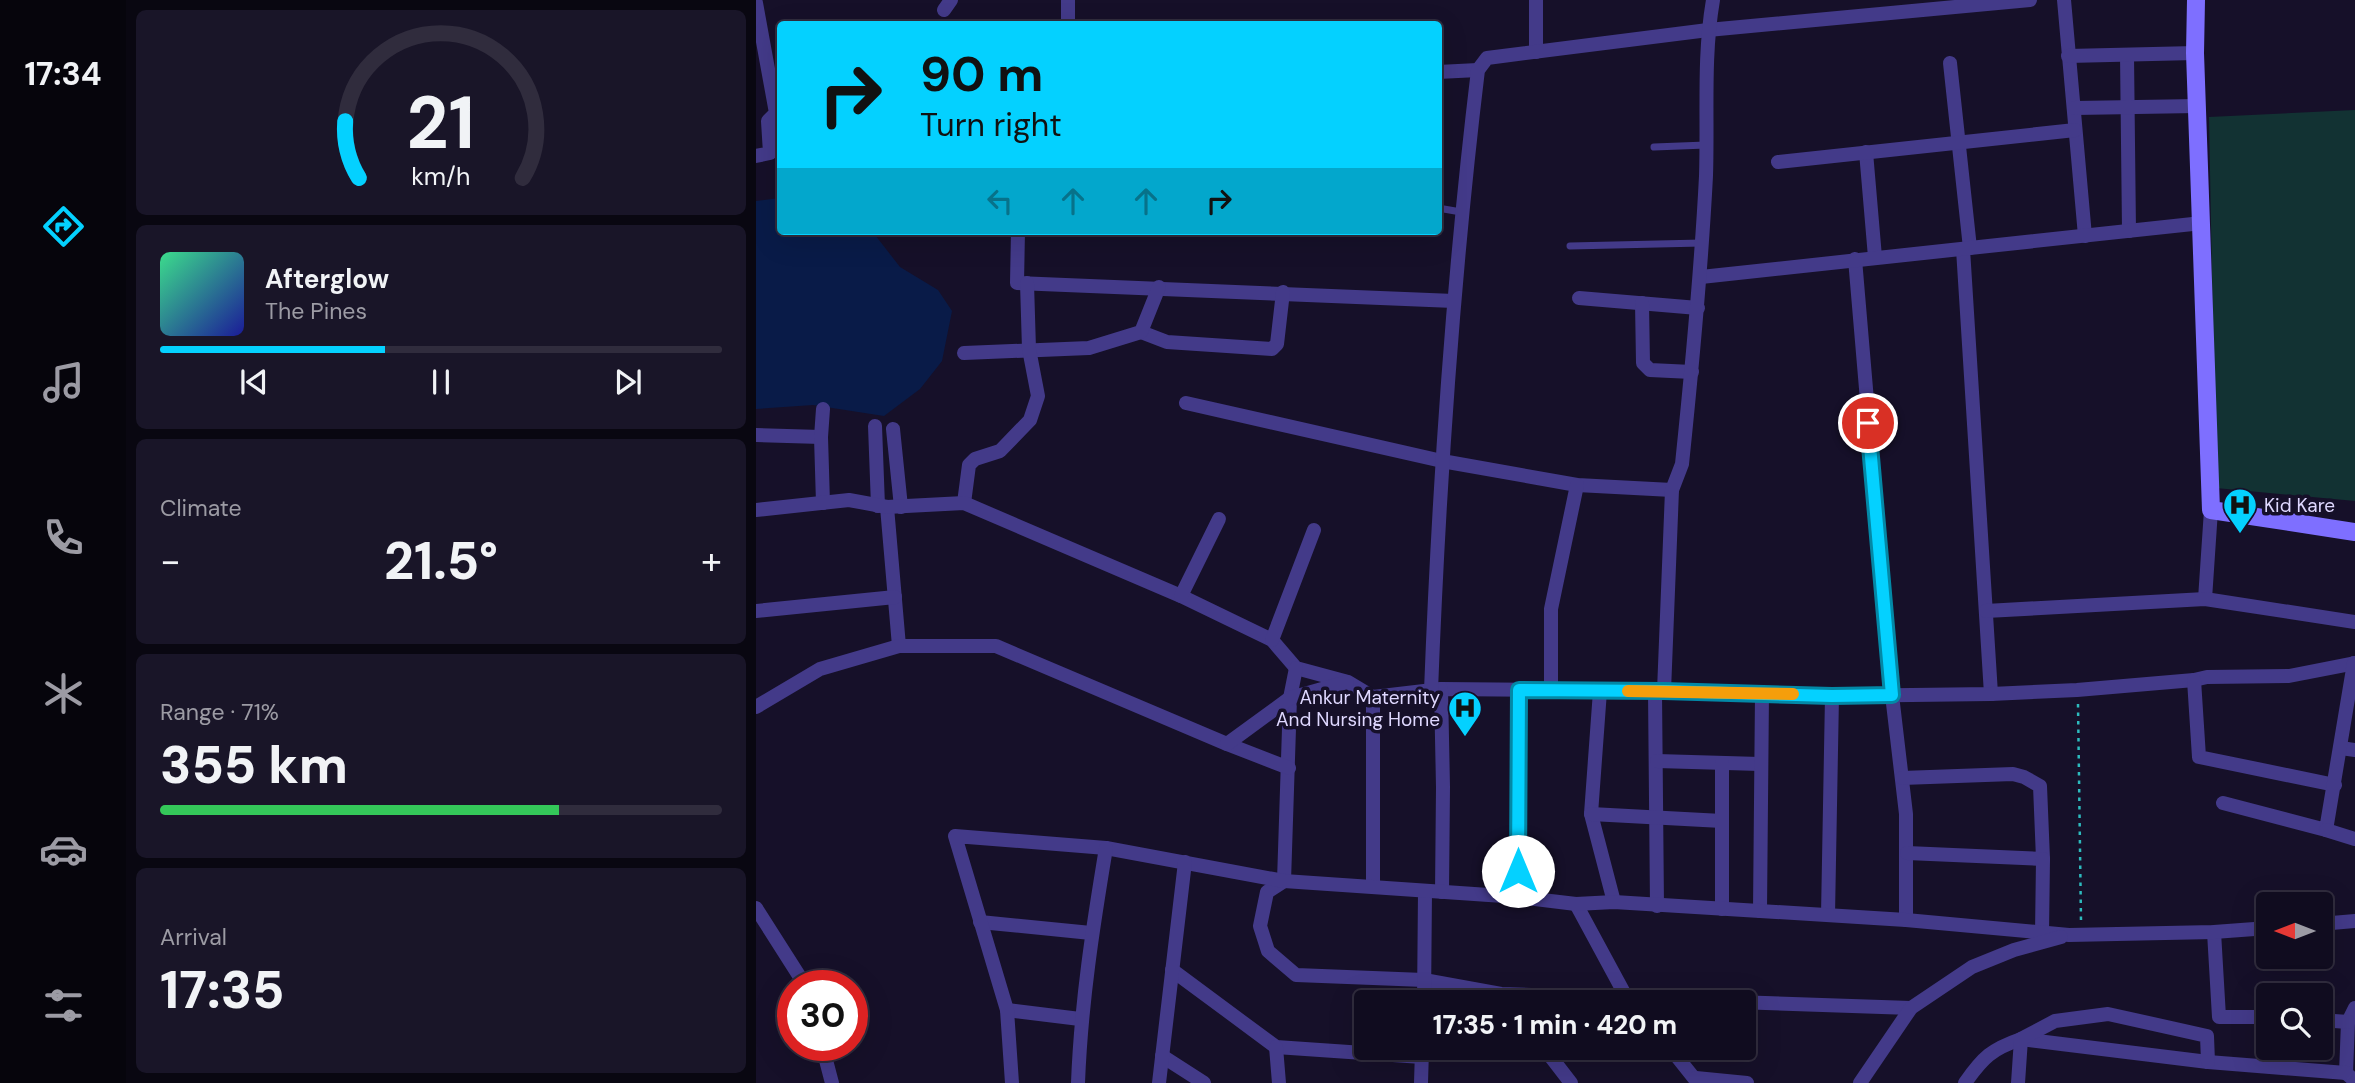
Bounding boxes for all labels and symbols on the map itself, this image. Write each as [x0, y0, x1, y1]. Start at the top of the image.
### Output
pin [1838, 393, 1898, 453]
hospital icon: Kid Kare [2221, 486, 2259, 535]
place label: Kid Kare [2264, 493, 2335, 518]
place label: Ankur Maternity And Nursing Home [1276, 685, 1440, 732]
hospital icon: Ankur Maternity And Nursing Home [1446, 689, 1484, 738]
position arrow [1481, 834, 1555, 908]
north arrow [2256, 892, 2333, 970]
speed limit sign: 30 [777, 970, 868, 1061]

